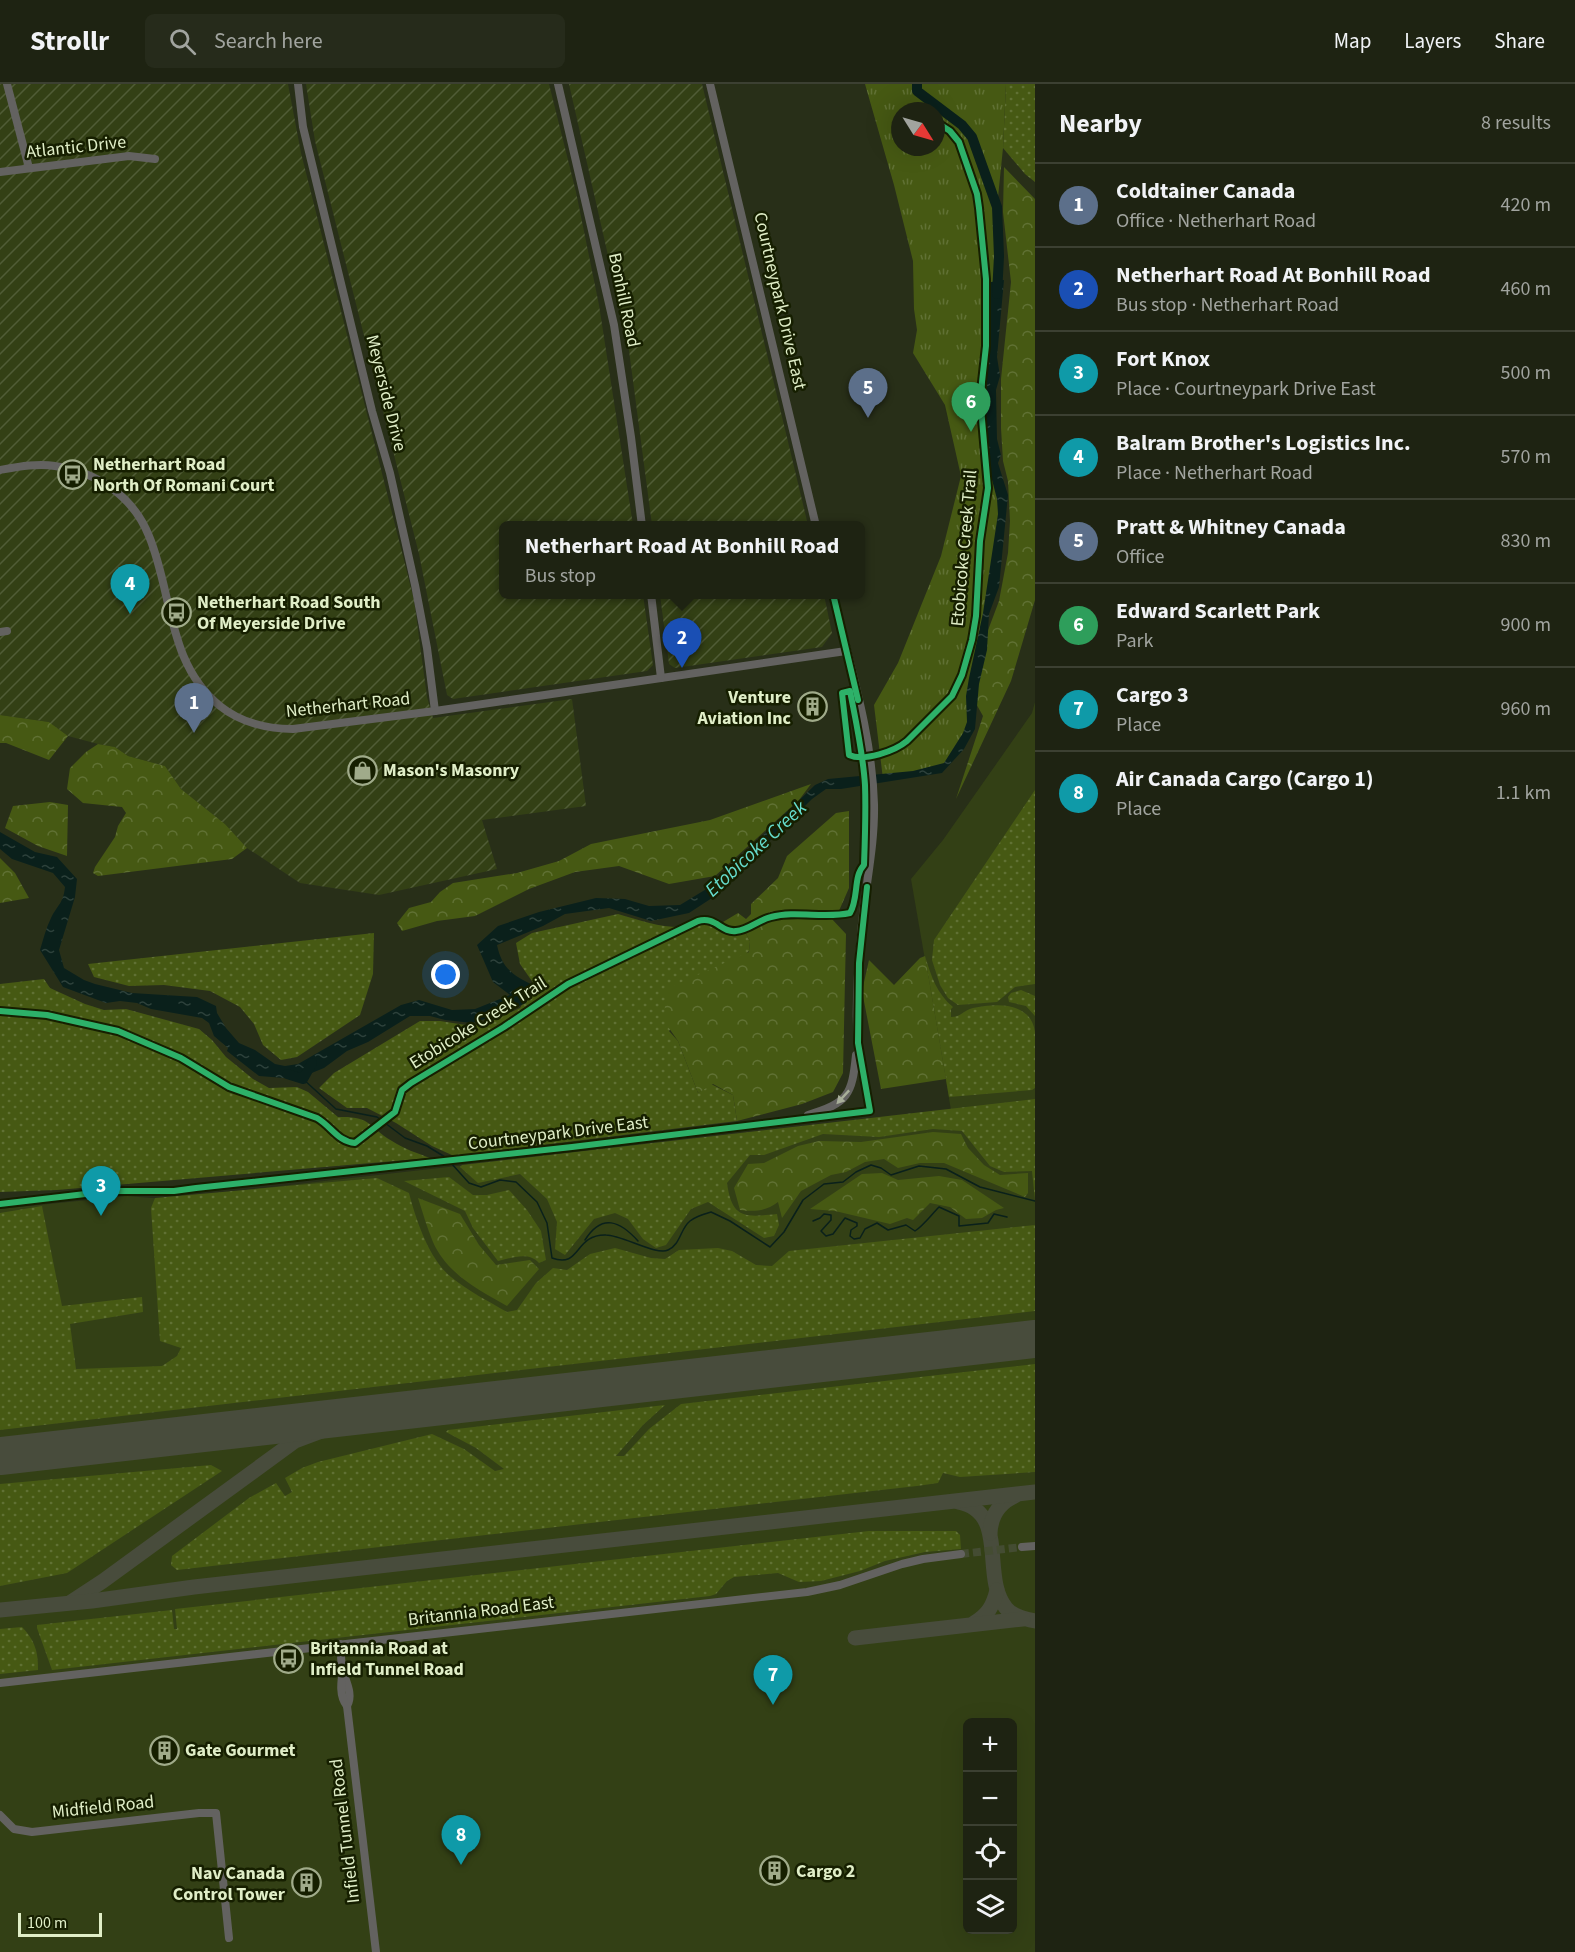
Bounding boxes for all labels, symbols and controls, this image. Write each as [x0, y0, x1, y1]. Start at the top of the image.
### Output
search box [145, 14, 565, 68]
text: Strollr [30, 21, 109, 61]
icon: search [166, 25, 199, 58]
text: Search here [214, 25, 323, 57]
text: Map [1334, 26, 1371, 56]
text: Layers [1404, 26, 1461, 56]
text: Share [1494, 26, 1545, 56]
north arrow [891, 102, 945, 156]
text: Nearby [1059, 105, 1142, 142]
text: 8 results [1481, 109, 1551, 137]
street label: Atlantic Drive [25, 129, 127, 165]
text: Coldtainer Canada [1116, 175, 1295, 207]
text: 1 [1073, 191, 1084, 219]
text: 420 m [1501, 191, 1551, 219]
text: Office · Netherhart Road [1116, 207, 1316, 235]
street label: Courtneypark Drive East [747, 210, 813, 392]
street label: Bonhill Road [602, 251, 646, 349]
text: Netherhart Road At Bonhill Road [1116, 259, 1431, 291]
text: 2 [1073, 275, 1084, 303]
text: 460 m [1501, 275, 1551, 303]
text: Bus stop · Netherhart Road [1116, 291, 1339, 319]
street label: Meyerside Drive [359, 332, 413, 454]
text: Fort Knox [1116, 343, 1210, 375]
text: 3 [1073, 359, 1084, 387]
text: 500 m [1501, 359, 1551, 387]
pin: 5 [848, 368, 888, 418]
text: Place · Courtneypark Drive East [1116, 375, 1376, 403]
pin: 6 [952, 382, 990, 432]
text: Balram Brother's Logistics Inc. [1116, 427, 1411, 459]
text: 4 [1073, 443, 1084, 471]
text: 570 m [1501, 443, 1551, 471]
place label: Netherhart Road North Of Romani Court [93, 452, 274, 498]
bus stop icon: Netherhart Road North Of Romani Court [56, 458, 88, 490]
text: Place · Netherhart Road [1116, 459, 1313, 487]
street label: Etobicoke Creek Trail [945, 469, 983, 627]
text: Pratt & Whitney Canada [1116, 511, 1346, 543]
popup [499, 521, 865, 599]
text: 5 [1073, 527, 1084, 555]
text: 830 m [1501, 527, 1551, 555]
text: Netherhart Road At Bonhill Road [525, 530, 839, 562]
text: Office [1116, 543, 1164, 571]
text: Bus stop [525, 562, 596, 590]
pin: 4 [110, 564, 150, 614]
place label: Netherhart Road South Of Meyerside Drive [197, 590, 381, 636]
text: Edward Scarlett Park [1116, 595, 1320, 627]
bus stop icon: Netherhart Road South Of Meyerside Drive [160, 596, 192, 628]
text: 6 [1073, 611, 1084, 639]
text: 900 m [1501, 611, 1551, 639]
pin: 2 [662, 618, 702, 668]
text: Park [1116, 627, 1153, 655]
text: Cargo 3 [1116, 679, 1189, 711]
pin: 1 [174, 684, 214, 733]
place label: Venture Aviation Inc [697, 685, 792, 731]
street label: Netherhart Road [285, 686, 411, 724]
building icon: Venture Aviation Inc [796, 691, 828, 723]
text: 7 [1073, 695, 1084, 723]
text: 960 m [1501, 695, 1551, 723]
text: Place [1116, 711, 1161, 739]
shop icon: Mason's Masonry [346, 754, 378, 786]
place label: Mason's Masonry [383, 758, 520, 783]
text: Air Canada Cargo (Cargo 1) [1116, 763, 1374, 795]
text: 8 [1073, 779, 1084, 807]
text: 1.1 km [1496, 779, 1551, 807]
water label: Etobicoke Creek [699, 794, 813, 904]
text: Place [1116, 795, 1161, 823]
your location [431, 960, 460, 989]
street label: Etobicoke Creek Trail [405, 971, 551, 1075]
one-way arrow [836, 1090, 850, 1105]
street label: Courtneypark Drive East [466, 1110, 650, 1156]
pin: 3 [82, 1166, 120, 1216]
street label: Britannia Road East [407, 1590, 555, 1632]
place label: Britannia Road at Infield Tunnel Road [310, 1636, 464, 1682]
bus stop icon: Britannia Road at Infield Tunnel Road [273, 1642, 305, 1674]
pin: 7 [754, 1656, 792, 1705]
map controls [963, 1718, 1017, 1934]
button: + [963, 1718, 1017, 1772]
building icon: Gate Gourmet [148, 1734, 180, 1766]
place label: Gate Gourmet [185, 1738, 296, 1763]
street label: Infield Tunnel Road [324, 1757, 366, 1905]
button: − [963, 1772, 1017, 1826]
street label: Midfield Road [51, 1789, 155, 1825]
pin: 8 [442, 1816, 480, 1865]
button: locate [963, 1826, 1017, 1880]
building icon: Cargo 2 [759, 1855, 791, 1887]
place label: Cargo 2 [796, 1859, 855, 1884]
place label: Nav Canada Control Tower [173, 1861, 286, 1907]
building icon: Nav Canada Control Tower [290, 1867, 322, 1899]
button: layers [963, 1880, 1017, 1934]
scale bar [18, 1910, 102, 1938]
text: 100 m [27, 1912, 67, 1934]

